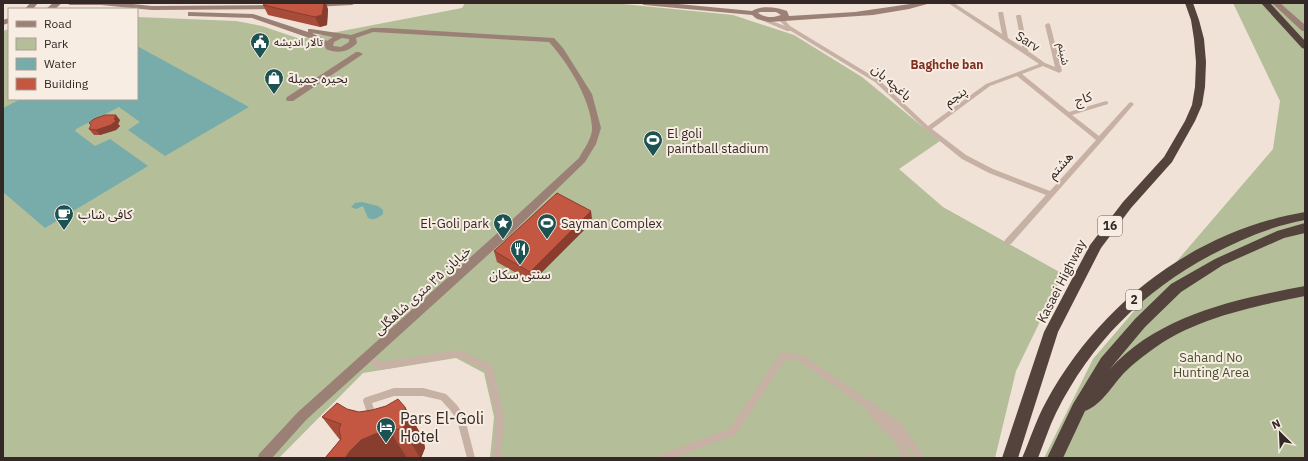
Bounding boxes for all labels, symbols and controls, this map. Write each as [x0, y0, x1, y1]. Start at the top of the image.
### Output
legend [8, 8, 138, 100]
text: Road [44, 16, 72, 31]
street label: Sarv [1012, 27, 1044, 56]
public building icon: تالار اندیشه [249, 31, 271, 59]
place label: تالار اندیشه [274, 35, 323, 49]
text: Park [44, 36, 69, 51]
street label: شبنم [1053, 42, 1073, 67]
text: Water [44, 56, 77, 71]
district label: Baghche ban [911, 57, 983, 72]
street label: باغچه بان [867, 60, 915, 105]
shop icon: بحیره جمیلة [263, 67, 285, 95]
place label: بحیره جمیلة [288, 70, 348, 87]
text: Building [44, 76, 89, 91]
street label: پنجم [941, 82, 971, 112]
street label: کاج [1072, 88, 1095, 111]
place label: El goli paintball stadium [667, 125, 769, 157]
sports icon: El goli paintball stadium [642, 129, 664, 157]
street label: هشتم [1044, 148, 1078, 184]
cafe icon: کافی شاپ [53, 203, 75, 231]
place label: کافی شاپ [78, 206, 133, 224]
place icon: El-Goli park [492, 212, 514, 240]
sports icon: Sayman Complex [536, 212, 558, 240]
place label: El-Goli park [420, 215, 489, 232]
place label: Sayman Complex [561, 215, 662, 232]
road number: 16 [1098, 216, 1122, 236]
street label: Kasaei Highway [1033, 236, 1090, 326]
restaurant icon: سنتی سکان [509, 238, 531, 266]
street label: خیابان ۳۵ متری شاهگلی [370, 242, 475, 338]
place label: سنتی سکان [489, 266, 551, 283]
road number: 2 [1126, 290, 1142, 310]
park label: Sahand No Hunting Area [1173, 349, 1249, 381]
place label: Pars El-Goli Hotel [400, 408, 484, 446]
north arrow [1260, 413, 1300, 453]
hotel icon: Pars El-Goli Hotel [375, 416, 397, 444]
text: N [1269, 416, 1282, 432]

